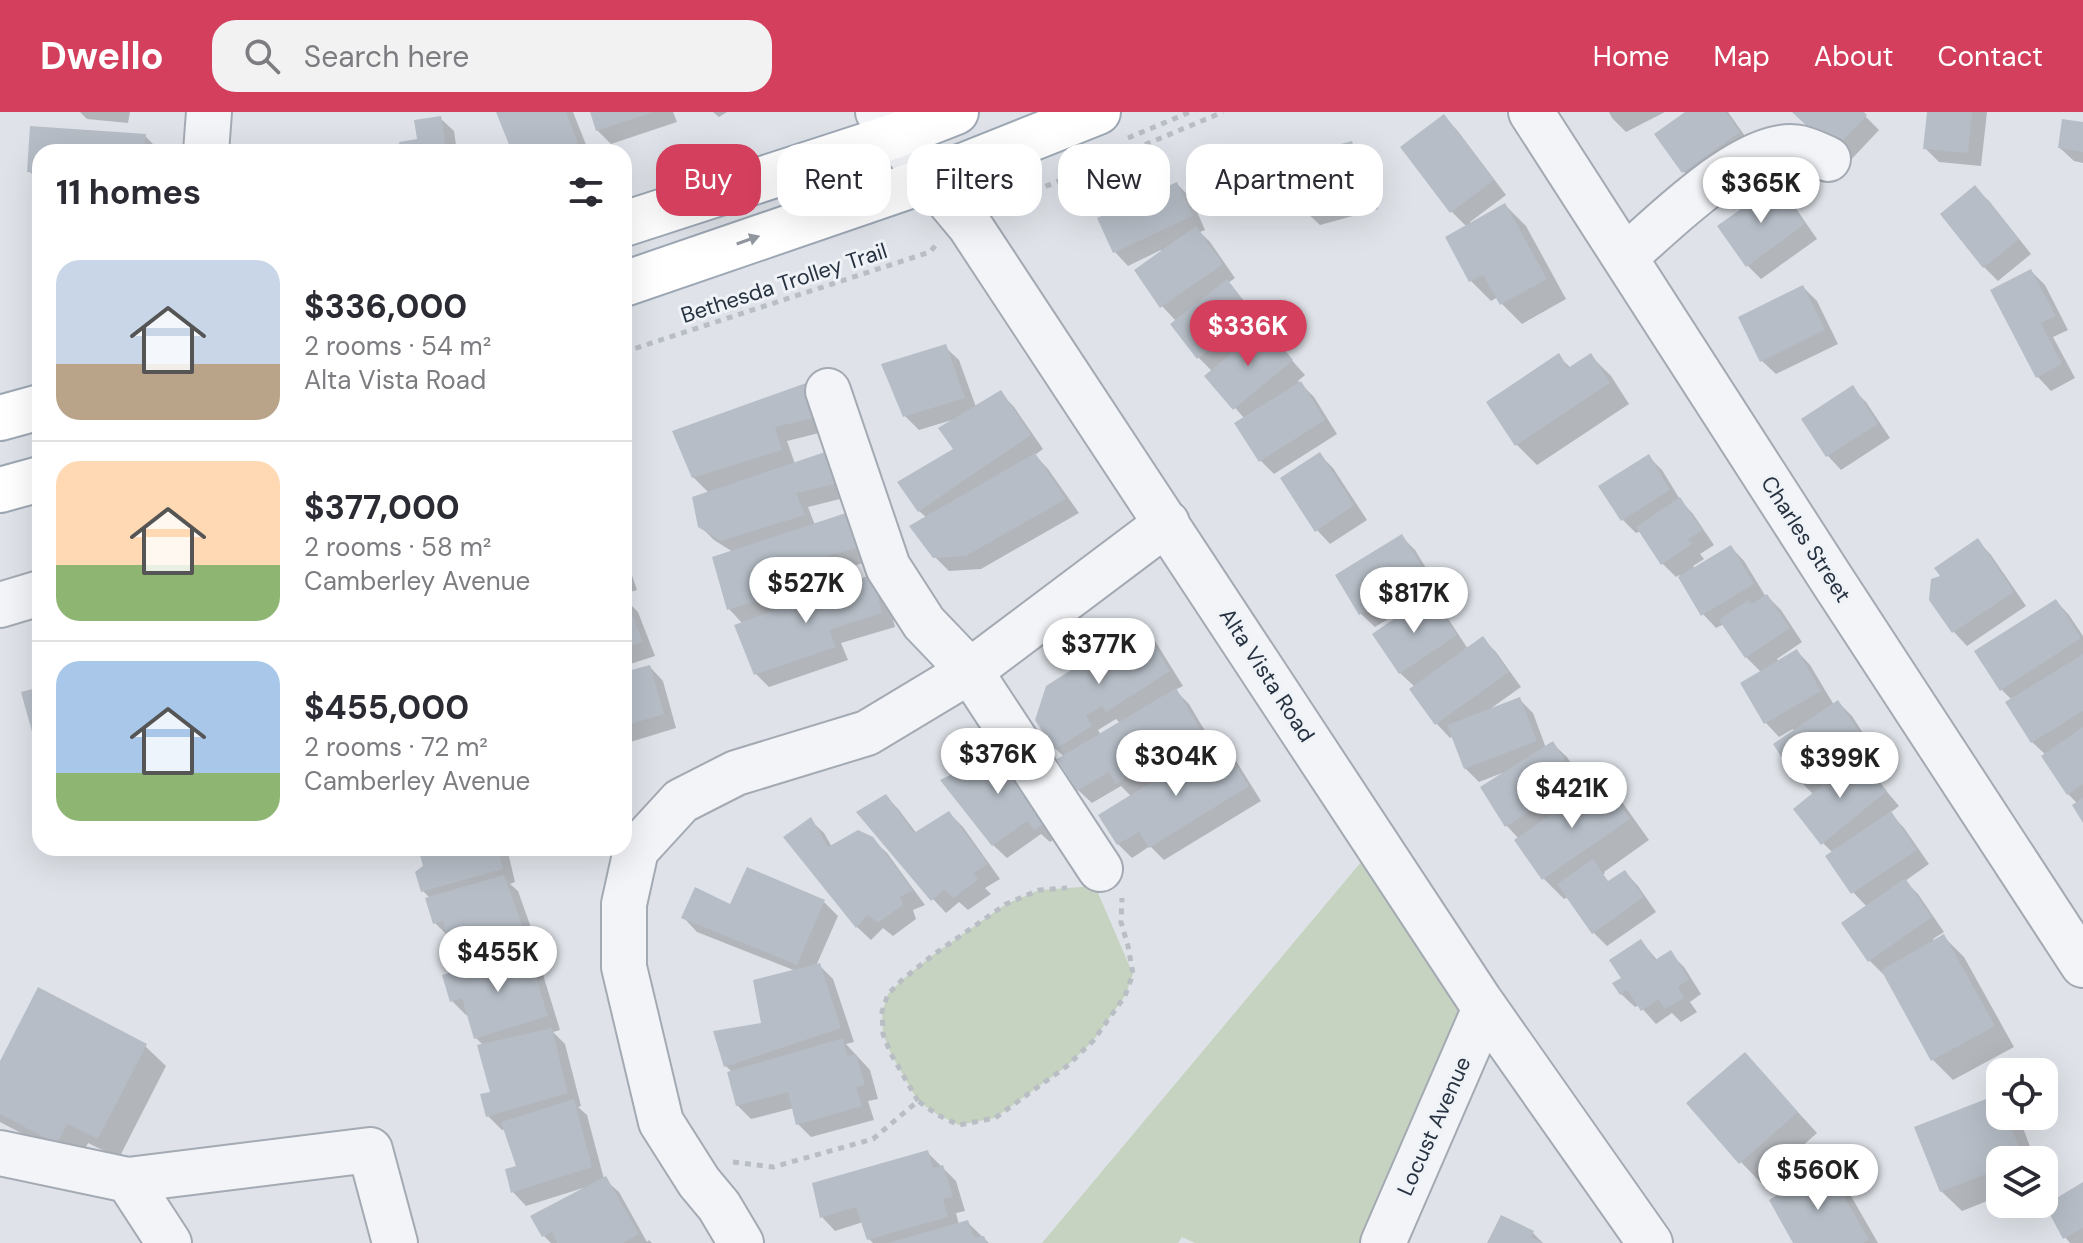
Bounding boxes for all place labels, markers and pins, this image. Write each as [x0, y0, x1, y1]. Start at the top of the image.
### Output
pin: $365K [1705, 157, 1817, 225]
pin: $336K [1192, 300, 1304, 368]
pin: $527K [750, 557, 862, 625]
pin: $817K [1358, 567, 1470, 635]
pin: $377K [1043, 618, 1155, 686]
pin: $376K [942, 728, 1054, 796]
pin: $304K [1120, 730, 1232, 798]
pin: $399K [1784, 732, 1896, 800]
pin: $421K [1516, 762, 1628, 830]
pin: $455K [442, 926, 554, 994]
pin: $560K [1762, 1144, 1874, 1212]

